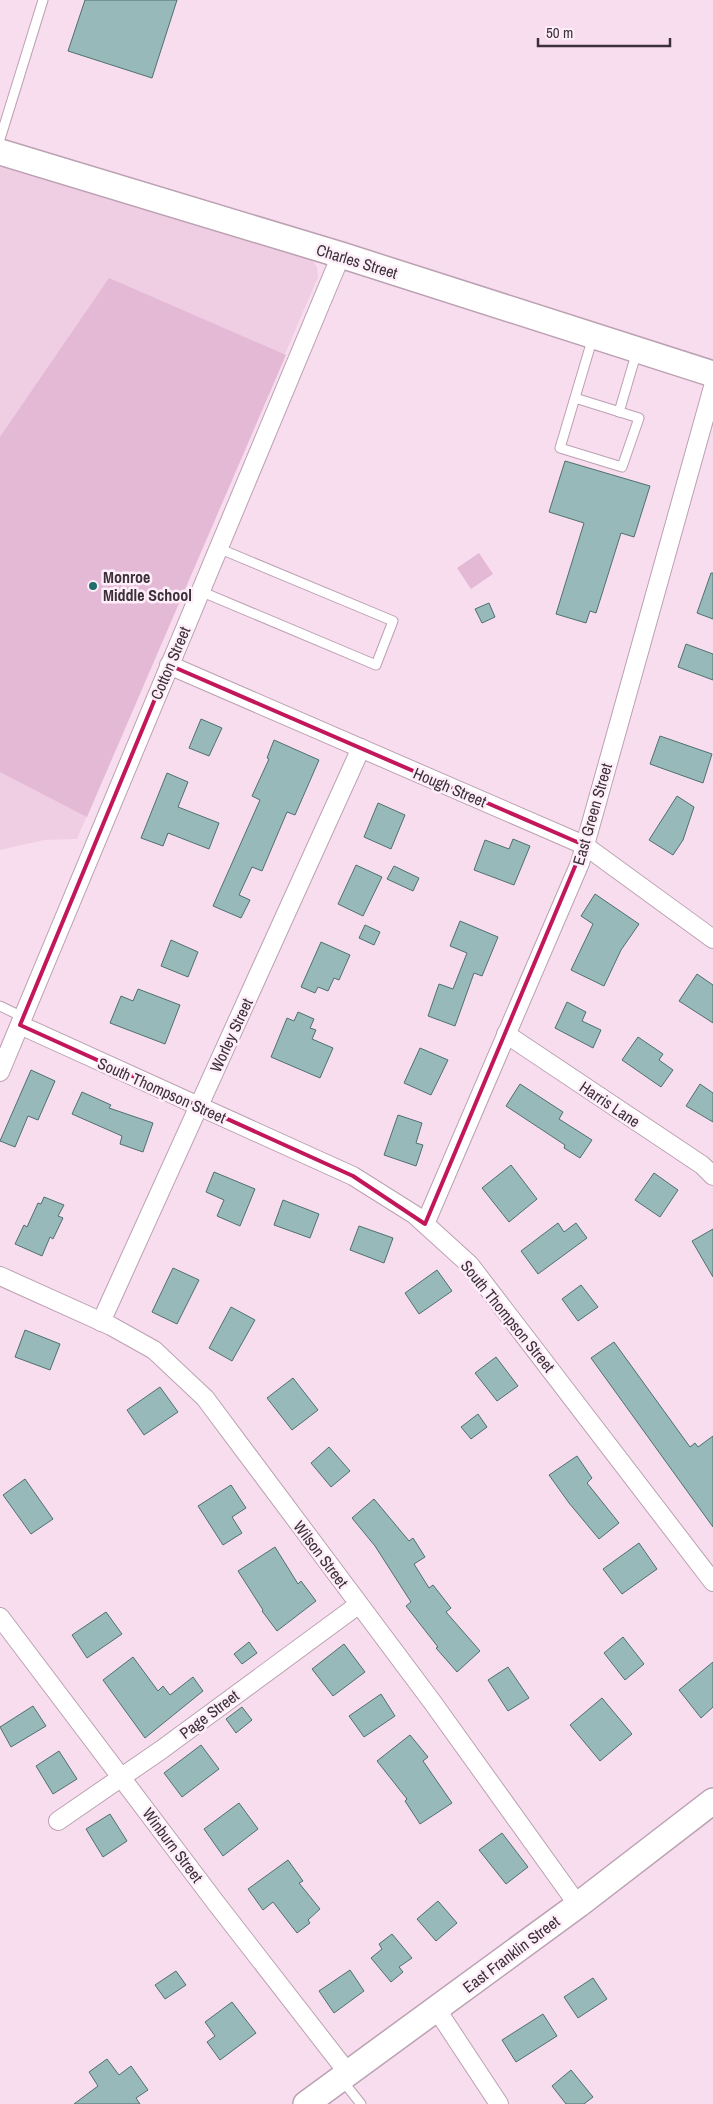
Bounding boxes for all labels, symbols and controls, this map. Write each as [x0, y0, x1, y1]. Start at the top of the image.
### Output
scale bar [538, 15, 670, 47]
text: 50 m [546, 22, 573, 43]
street label: Charles Street [314, 238, 401, 284]
place label: Monroe Middle School [103, 566, 192, 606]
marker: Monroe Middle School [87, 580, 99, 592]
street label: Cotton Street [145, 623, 195, 703]
street label: East Green Street [567, 760, 617, 868]
street label: Hough Street [410, 762, 490, 812]
street label: Worley Street [204, 994, 258, 1076]
street label: South Thompson Street [94, 1052, 230, 1128]
street label: Harris Lane [575, 1076, 645, 1132]
street label: South Thompson Street [456, 1255, 560, 1377]
street label: Wilson Street [289, 1516, 354, 1592]
street label: Page Street [175, 1684, 244, 1744]
street label: Winburn Street [138, 1803, 209, 1887]
street label: East Franklin Street [458, 1910, 564, 1998]

